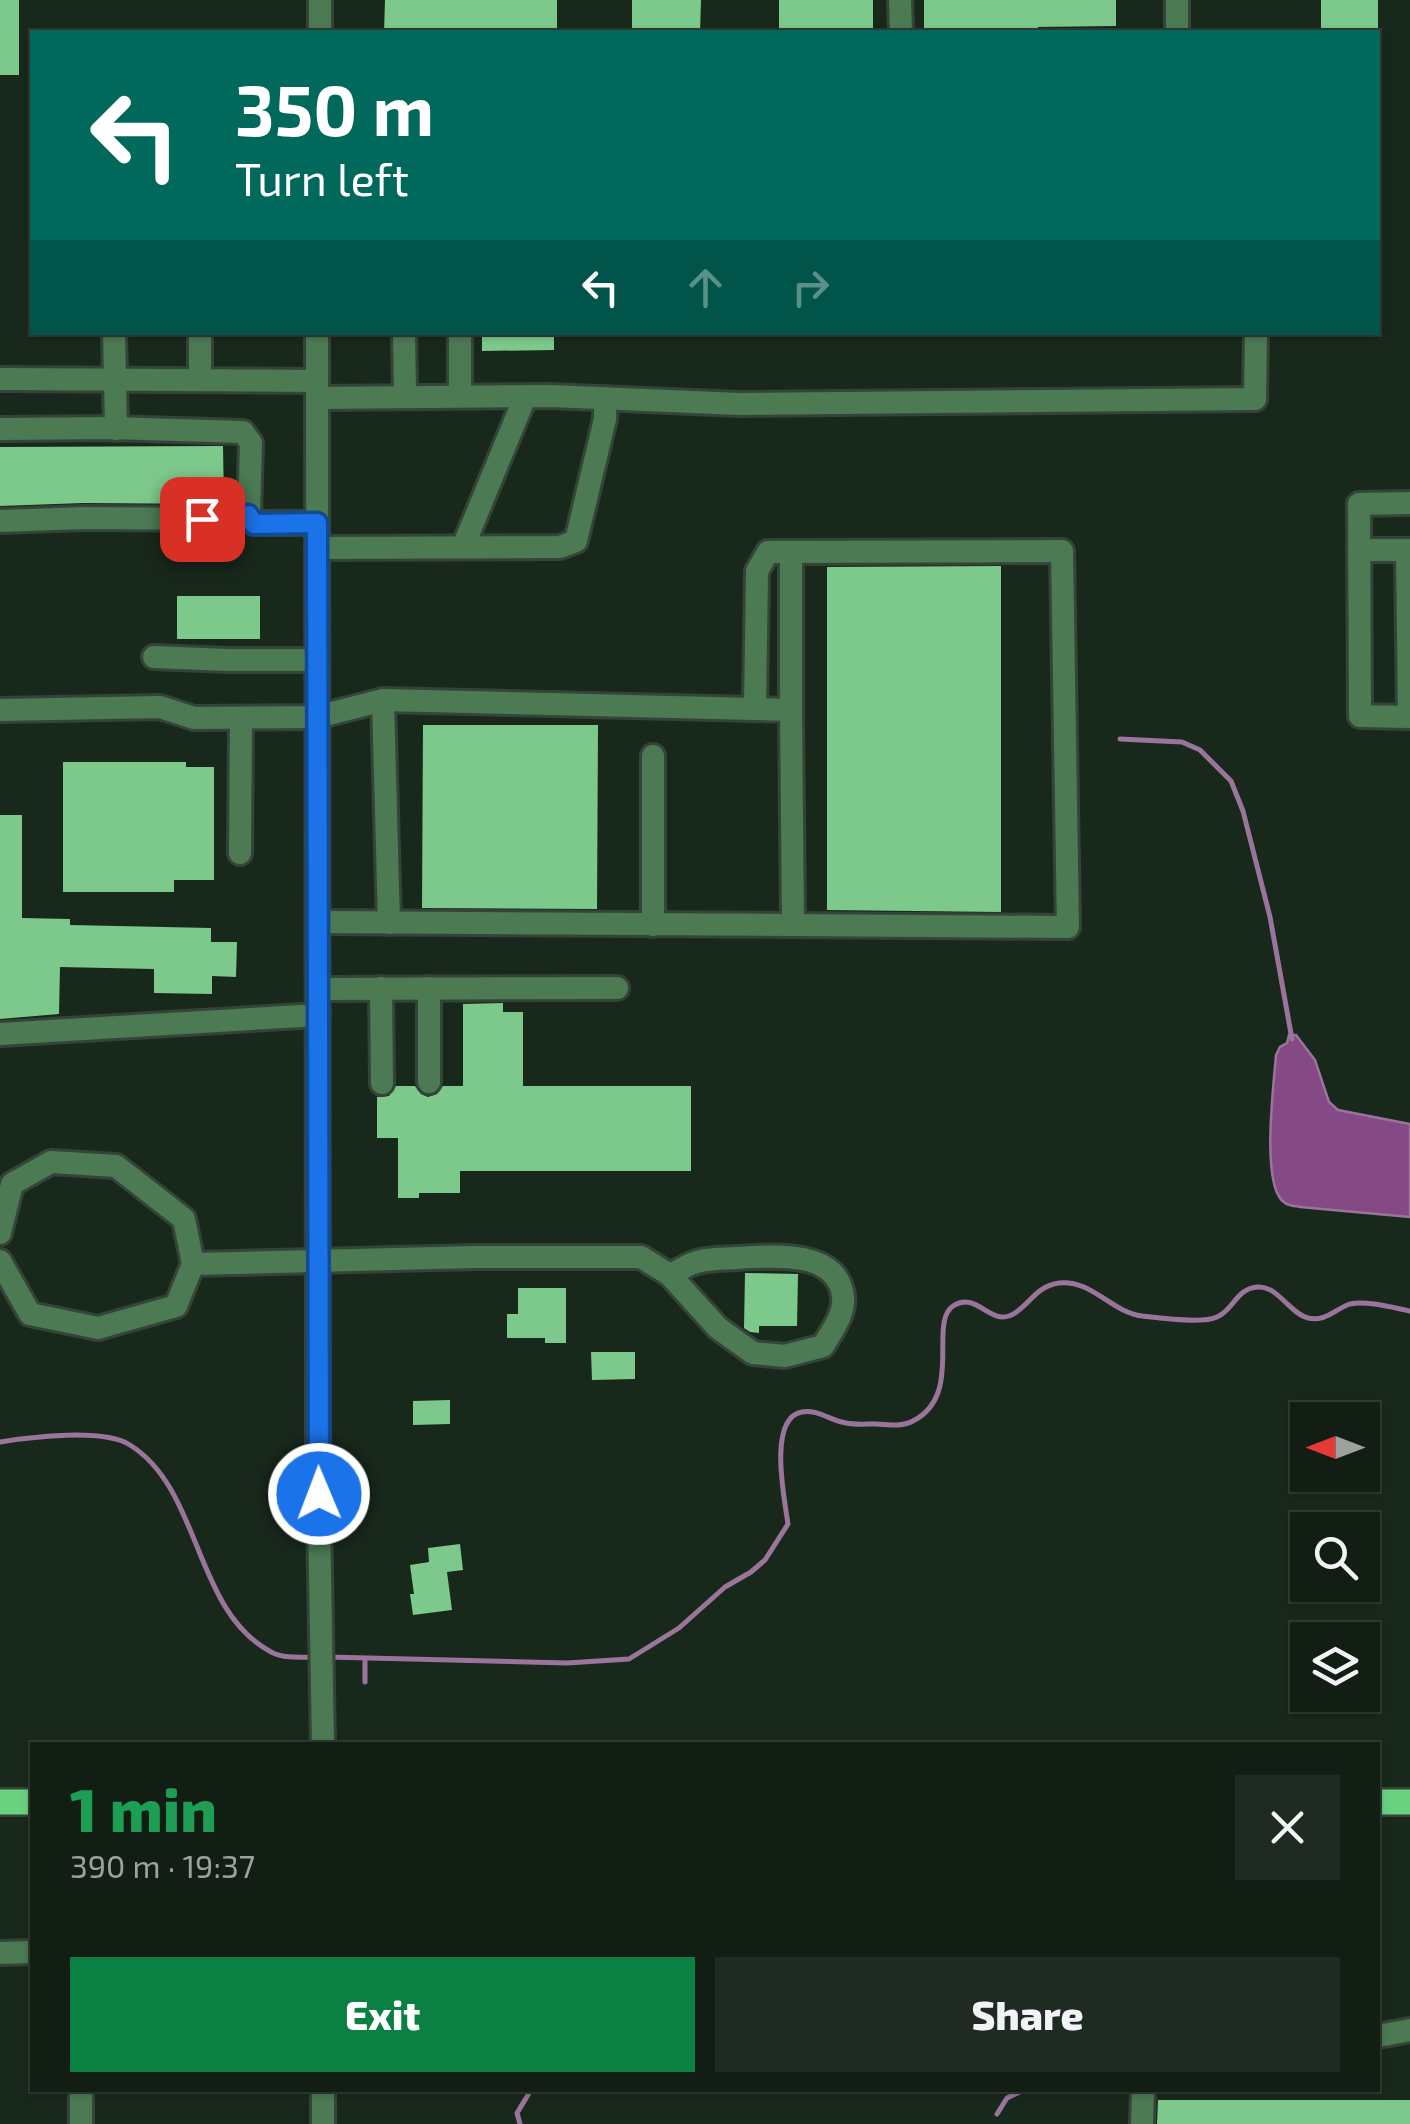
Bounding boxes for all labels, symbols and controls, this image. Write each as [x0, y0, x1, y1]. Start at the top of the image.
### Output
text: 350 m [235, 66, 434, 150]
icon: left [70, 70, 200, 200]
text: Turn left [235, 151, 409, 205]
icon: left [573, 260, 628, 315]
icon: ahead [678, 260, 733, 315]
icon: right [783, 260, 838, 315]
pin [160, 477, 245, 562]
icon: arrive [175, 492, 230, 547]
north arrow [1290, 1402, 1380, 1492]
map controls [1290, 1402, 1380, 1712]
position arrow [267, 1442, 371, 1546]
button: search [1290, 1512, 1380, 1602]
button: layers [1290, 1622, 1380, 1712]
text: 1 min [70, 1772, 217, 1844]
button: close [1235, 1775, 1340, 1880]
text: 390 m · 19:37 [70, 1846, 255, 1884]
button: Exit [70, 1957, 695, 2072]
button: Share [715, 1957, 1340, 2072]

